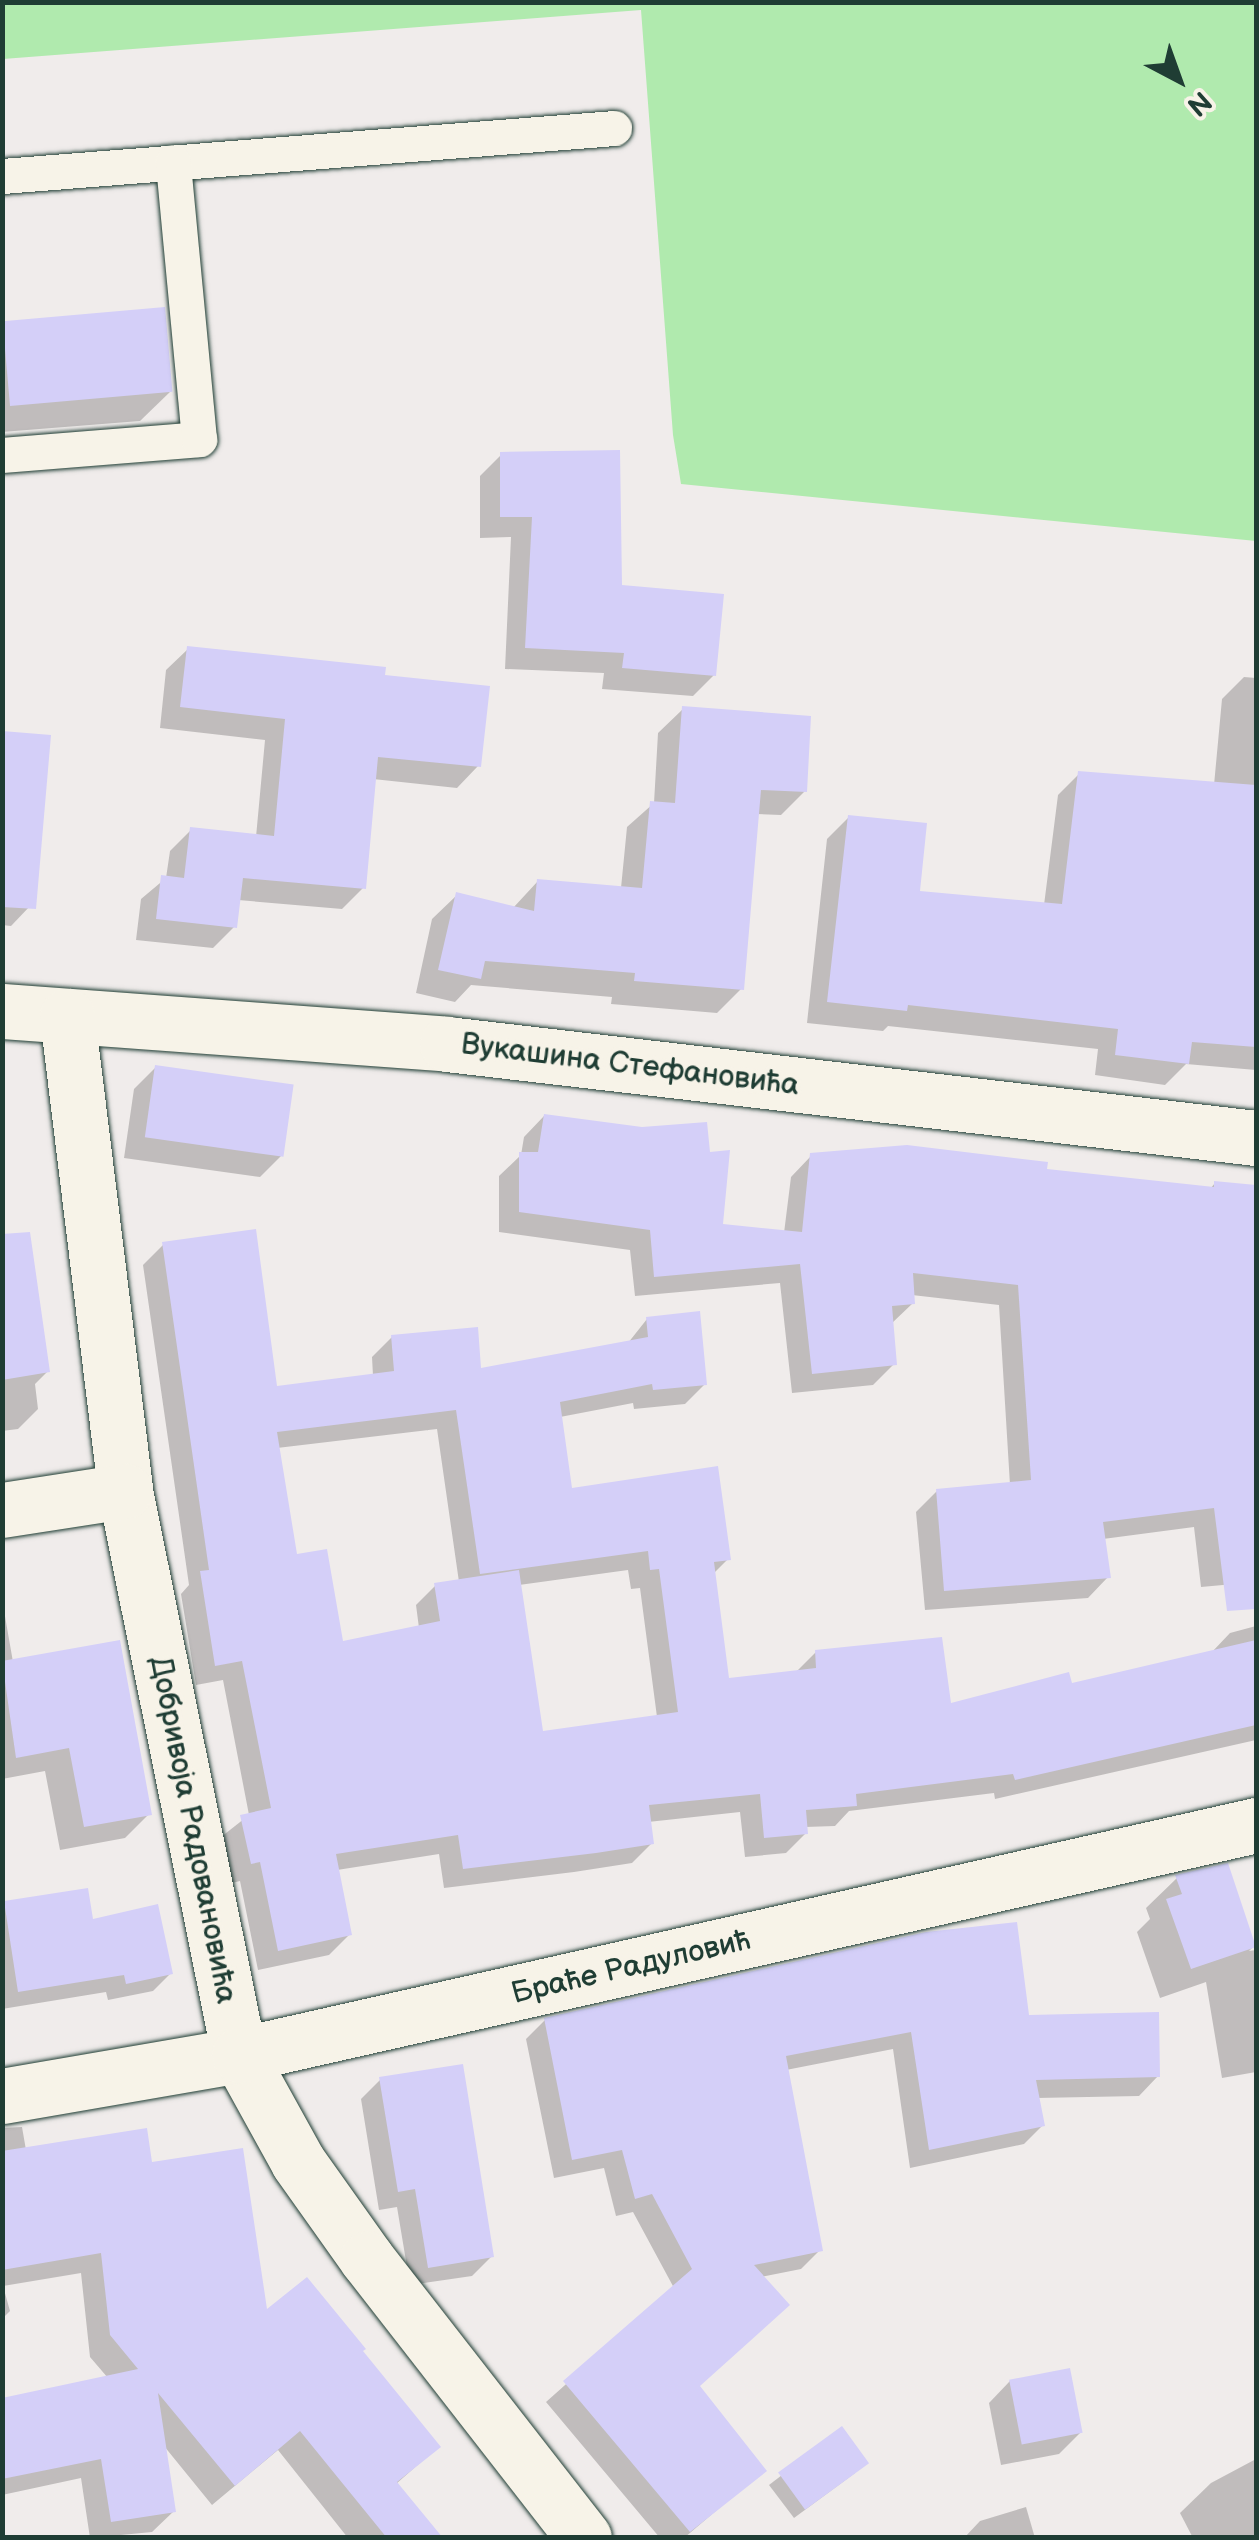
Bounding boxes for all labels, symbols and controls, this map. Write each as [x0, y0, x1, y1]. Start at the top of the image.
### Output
north arrow [1129, 30, 1229, 130]
text: N [1180, 84, 1218, 122]
street label: Вукашина Стефановића [459, 1026, 801, 1104]
street label: Добривоја Радовановића [142, 1653, 244, 2007]
street label: Браће Радуловић [508, 1922, 754, 2012]

